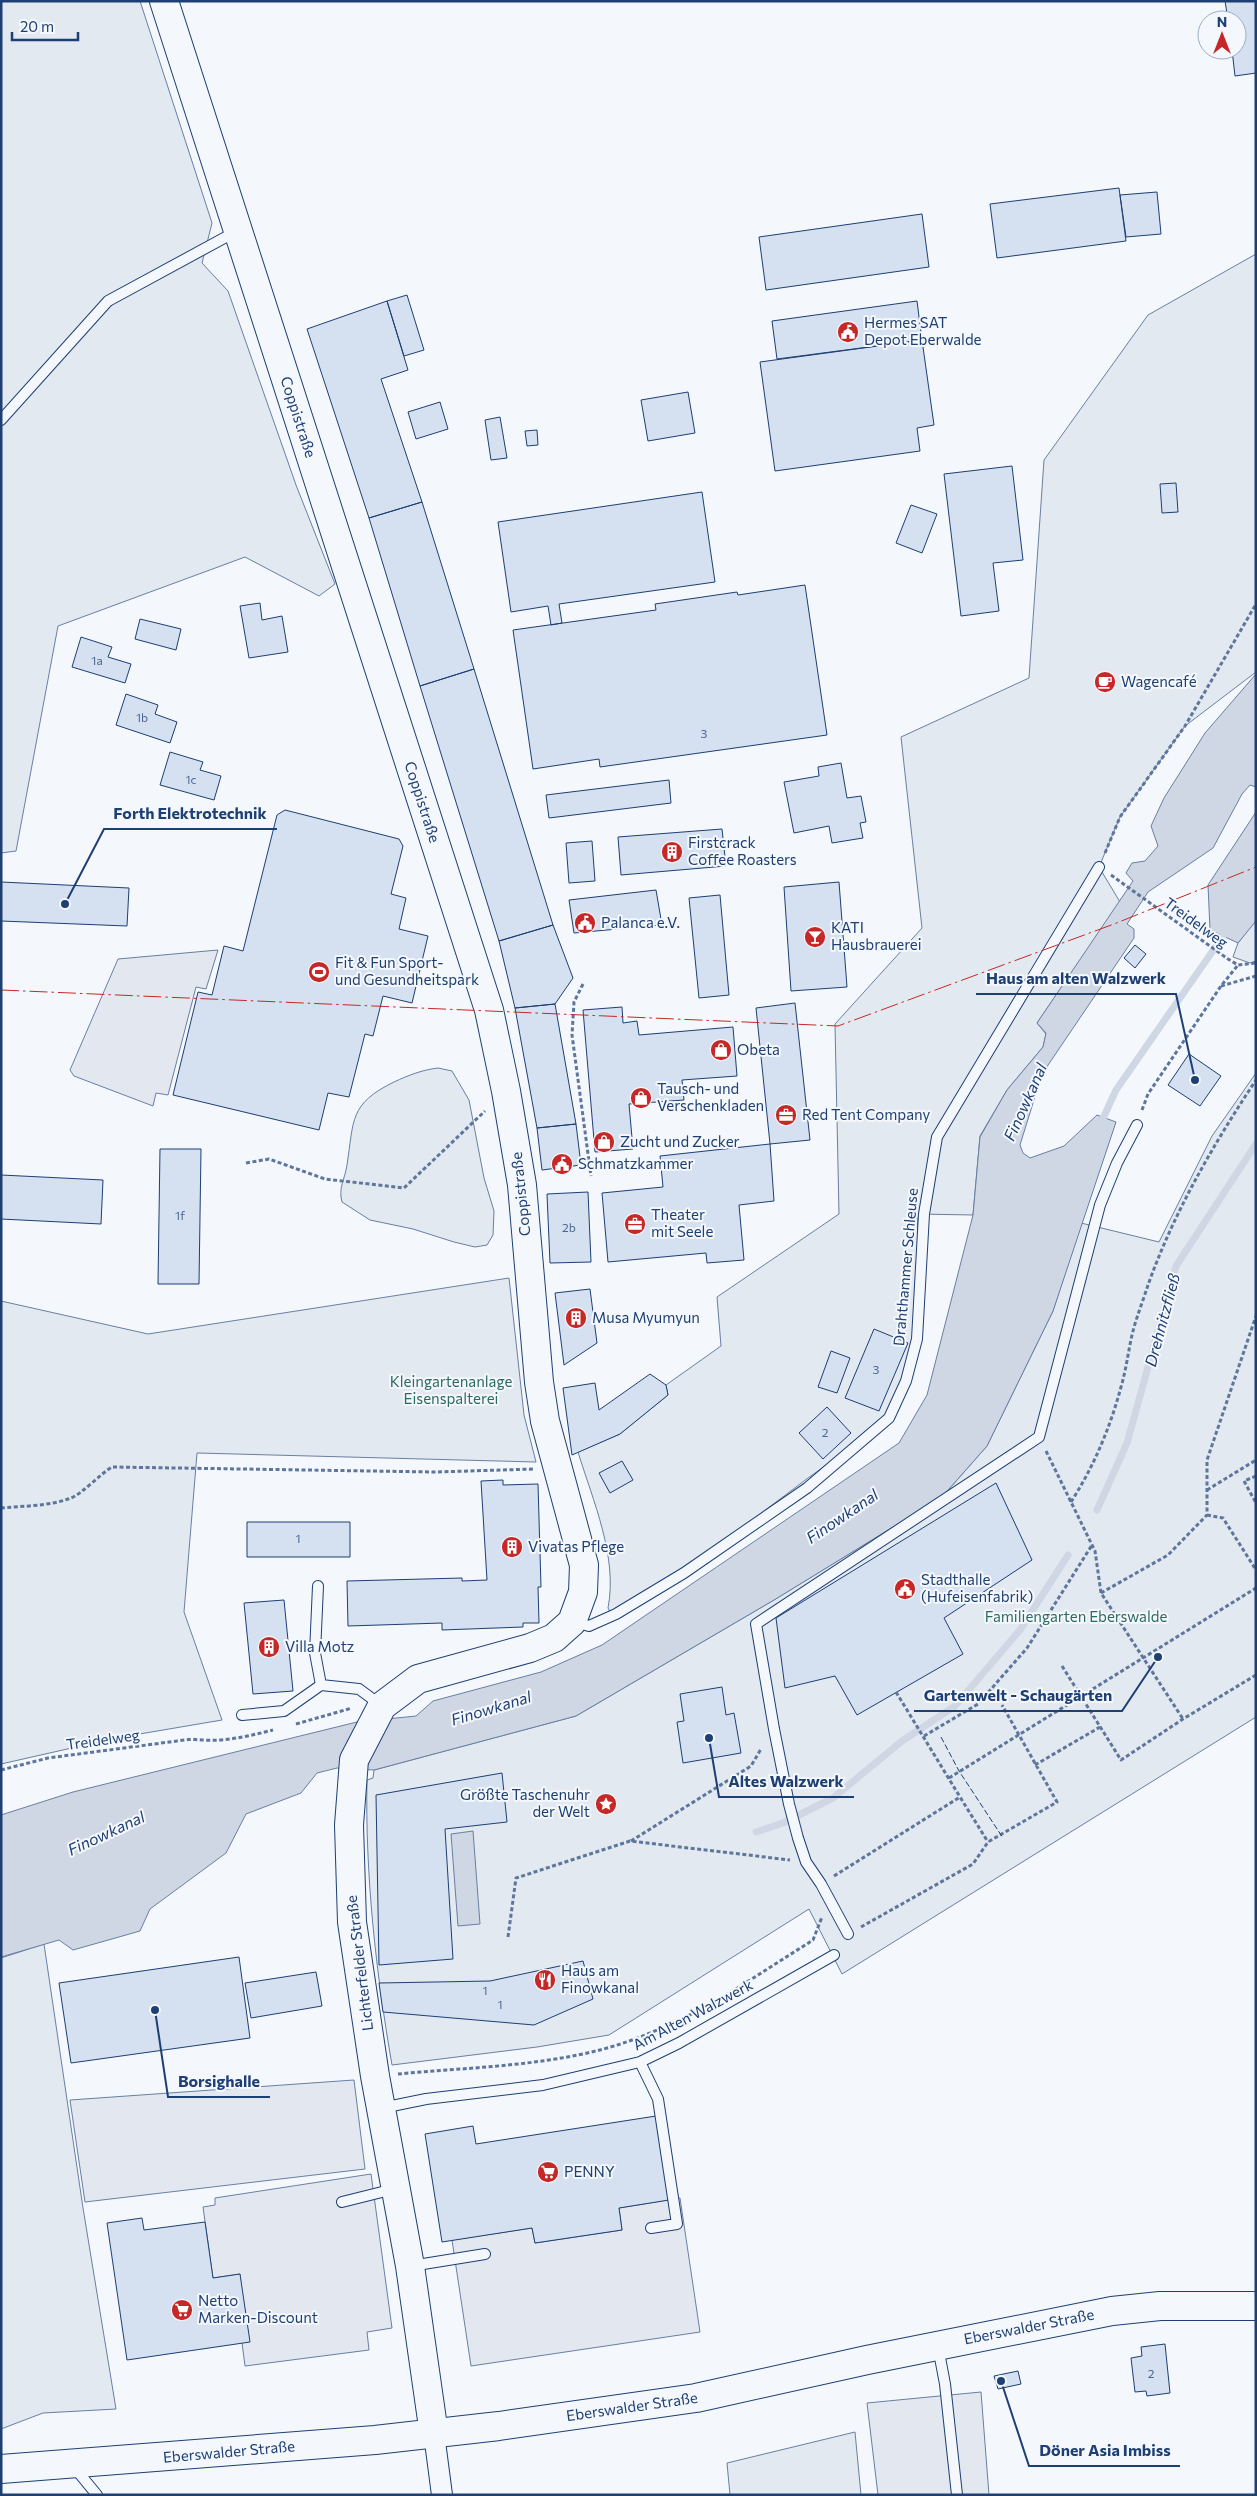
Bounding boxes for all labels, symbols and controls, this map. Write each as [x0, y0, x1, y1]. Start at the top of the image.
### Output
scale bar [12, 10, 79, 42]
north arrow [1197, 10, 1247, 60]
text: N [1217, 13, 1227, 30]
text: 20 m [20, 17, 54, 35]
place label: Hermes SAT Depot Eberwalde [864, 313, 982, 348]
public building icon: Hermes SAT Depot Eberwalde [836, 320, 860, 344]
street label: Coppistraße [277, 374, 321, 460]
house number: 1a [91, 653, 103, 667]
cafe icon: Wagencafé [1093, 670, 1117, 694]
place label: Wagencafé [1121, 672, 1197, 690]
house number: 1b [136, 710, 148, 724]
house number: 3 [701, 726, 708, 740]
street label: Coppistraße [401, 759, 445, 845]
house number: 1c [185, 772, 197, 786]
callout: Forth Elektrotechnik [104, 798, 277, 829]
text: Forth Elektrotechnik [113, 803, 268, 822]
place label: Firstcrack Coffee Roasters [688, 833, 797, 868]
building icon: Firstcrack Coffee Roasters [660, 840, 684, 864]
street label: Treidelweg [1161, 893, 1232, 951]
public building icon: Palanca e.V. [573, 911, 597, 935]
place label: Palanca e.V. [601, 913, 680, 931]
place label: KATI Hausbrauerei [831, 918, 922, 953]
bar icon: KATI Hausbrauerei [803, 925, 827, 949]
place label: Fit & Fun Sport- und Gesundheitspark [335, 953, 479, 988]
sports icon: Fit & Fun Sport- und Gesundheitspark [307, 960, 331, 984]
callout: Haus am alten Walzwerk [976, 963, 1176, 994]
text: Haus am alten Walzwerk [986, 968, 1167, 987]
shop icon: Obeta [709, 1038, 733, 1062]
place label: Obeta [737, 1040, 780, 1058]
water label: Finowkanal [999, 1059, 1050, 1144]
place label: Tausch- und Verschenkladen [657, 1079, 764, 1114]
shop icon: Tausch- und Verschenkladen [629, 1086, 653, 1110]
office icon: Red Tent Company [774, 1103, 798, 1127]
place label: Red Tent Company [802, 1105, 930, 1123]
shop icon: Zucht und Zucker [592, 1130, 616, 1154]
place label: Zucht und Zucker [620, 1132, 740, 1150]
street label: Coppistraße [507, 1151, 533, 1237]
public building icon: Schmatzkammer [550, 1152, 574, 1176]
place label: Schmatzkammer [578, 1154, 693, 1172]
street label: Drahthammer Schleuse [889, 1187, 921, 1347]
place label: Theater mit Seele [651, 1205, 713, 1240]
house number: 1f [175, 1208, 185, 1222]
office icon: Theater mit Seele [623, 1212, 647, 1236]
house number: 2b [562, 1220, 576, 1234]
water label: Drehnitzfließ [1140, 1271, 1183, 1369]
building icon: Musa Myumyun [564, 1306, 588, 1330]
place label: Musa Myumyun [592, 1308, 700, 1326]
house number: 3 [873, 1362, 880, 1376]
park label: Kleingartenanlage Eisenspalterei [390, 1372, 512, 1407]
house number: 2 [822, 1425, 829, 1439]
water label: Finowkanal [802, 1484, 882, 1547]
house number: 1 [295, 1531, 301, 1545]
building icon: Vivatas Pflege [500, 1535, 524, 1559]
place label: Vivatas Pflege [528, 1537, 624, 1555]
place label: Stadthalle (Hufeisenfabrik) [921, 1570, 1033, 1605]
public building icon: Stadthalle (Hufeisenfabrik) [893, 1577, 917, 1601]
park label: Familiengarten Eberswalde [985, 1607, 1167, 1625]
building icon: Villa Motz [257, 1635, 281, 1659]
place label: Villa Motz [285, 1637, 354, 1655]
callout: Gartenwelt - Schaugärten [914, 1680, 1122, 1711]
text: Gartenwelt - Schaugärten [924, 1685, 1112, 1704]
water label: Finowkanal [448, 1686, 534, 1729]
street label: Treidelweg [65, 1725, 141, 1753]
callout: Altes Walzwerk [719, 1766, 854, 1797]
text: Altes Walzwerk [728, 1771, 845, 1790]
place label: Größte Taschenuhr der Welt [460, 1785, 590, 1820]
place icon: Größte Taschenuhr der Welt [594, 1792, 618, 1816]
water label: Finowkanal [64, 1806, 148, 1859]
street label: Lichterfelder Straße [342, 1894, 376, 2032]
place label: Haus am Finowkanal [561, 1961, 639, 1996]
restaurant icon: Haus am Finowkanal [533, 1968, 557, 1992]
street label: Am Alten Walzwerk [629, 1975, 756, 2053]
house number: 1 [482, 1983, 488, 1997]
house number: 1 [497, 1997, 503, 2011]
callout: Borsighalle [168, 2066, 270, 2097]
text: Borsighalle [178, 2071, 260, 2090]
supermarket icon: PENNY [536, 2160, 560, 2184]
place label: PENNY [564, 2162, 615, 2180]
place label: Netto Marken-Discount [198, 2291, 318, 2326]
supermarket icon: Netto Marken-Discount [170, 2298, 194, 2322]
street label: Eberswalder Straße [962, 2305, 1096, 2347]
house number: 2 [1148, 2366, 1155, 2380]
street label: Eberswalder Straße [565, 2388, 699, 2424]
callout: Döner Asia Imbiss [1029, 2435, 1180, 2466]
street label: Eberswalder Straße [162, 2436, 296, 2466]
text: Döner Asia Imbiss [1039, 2440, 1171, 2459]

